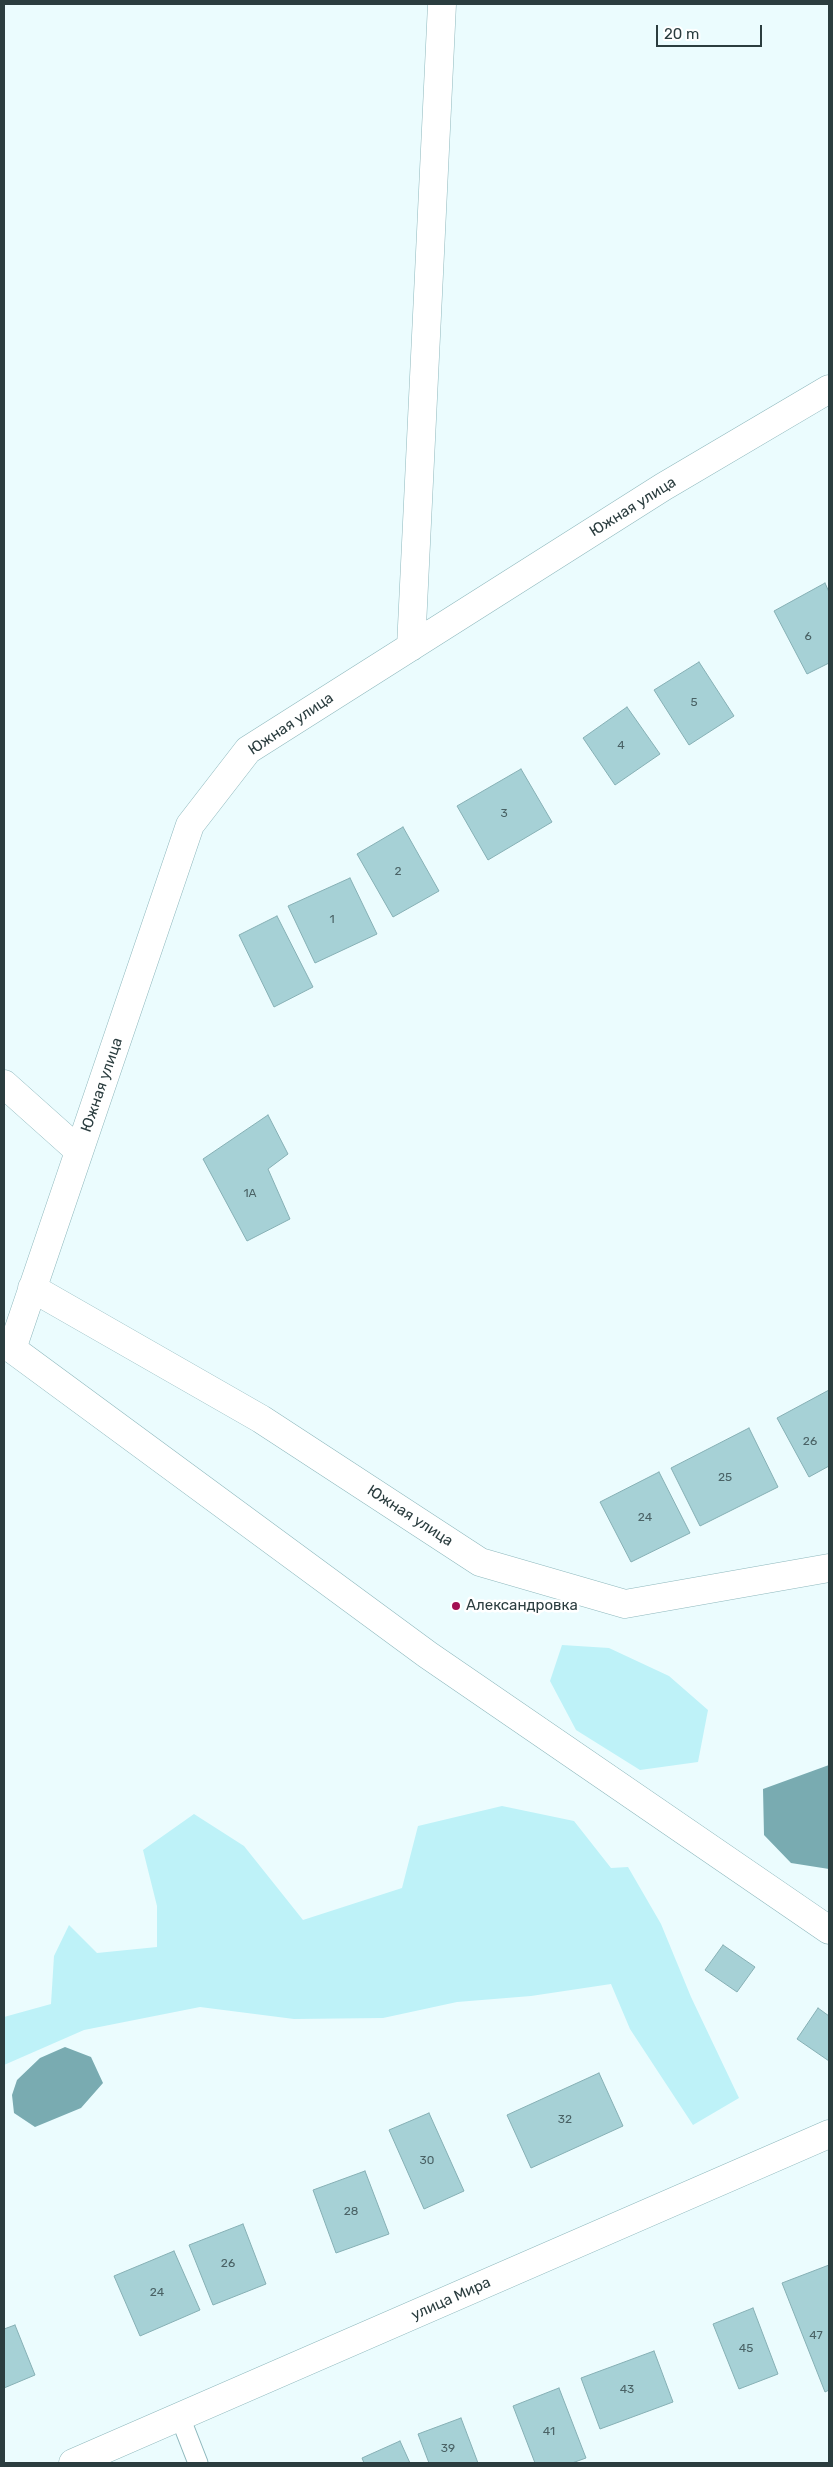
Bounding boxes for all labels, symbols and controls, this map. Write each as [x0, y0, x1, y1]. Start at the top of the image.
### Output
scale bar [658, 15, 764, 47]
text: 20 m [664, 25, 699, 43]
street label: Южная улица [586, 473, 680, 541]
house number: 6 [804, 630, 812, 644]
street label: Южная улица [245, 689, 337, 759]
house number: 5 [690, 696, 698, 710]
house number: 4 [617, 739, 625, 753]
house number: 3 [500, 807, 508, 821]
house number: 2 [394, 865, 402, 879]
house number: 1 [329, 913, 335, 927]
street label: Южная улица [77, 1035, 127, 1135]
house number: 1А [243, 1187, 257, 1201]
house number: 26 [803, 1435, 817, 1449]
house number: 25 [718, 1471, 732, 1485]
street label: Южная улица [364, 1482, 456, 1550]
house number: 24 [638, 1511, 652, 1525]
place label: Александровка [466, 1597, 578, 1615]
marker: Александровка [450, 1600, 462, 1612]
house number: 32 [558, 2113, 572, 2127]
house number: 30 [420, 2154, 434, 2168]
house number: 28 [344, 2205, 358, 2219]
house number: 26 [221, 2257, 235, 2271]
street label: улица Мира [408, 2273, 494, 2325]
house number: 24 [150, 2286, 164, 2300]
house number: 47 [809, 2329, 823, 2343]
house number: 45 [739, 2342, 753, 2356]
house number: 43 [620, 2383, 634, 2397]
house number: 41 [543, 2425, 555, 2439]
house number: 39 [441, 2442, 455, 2456]

